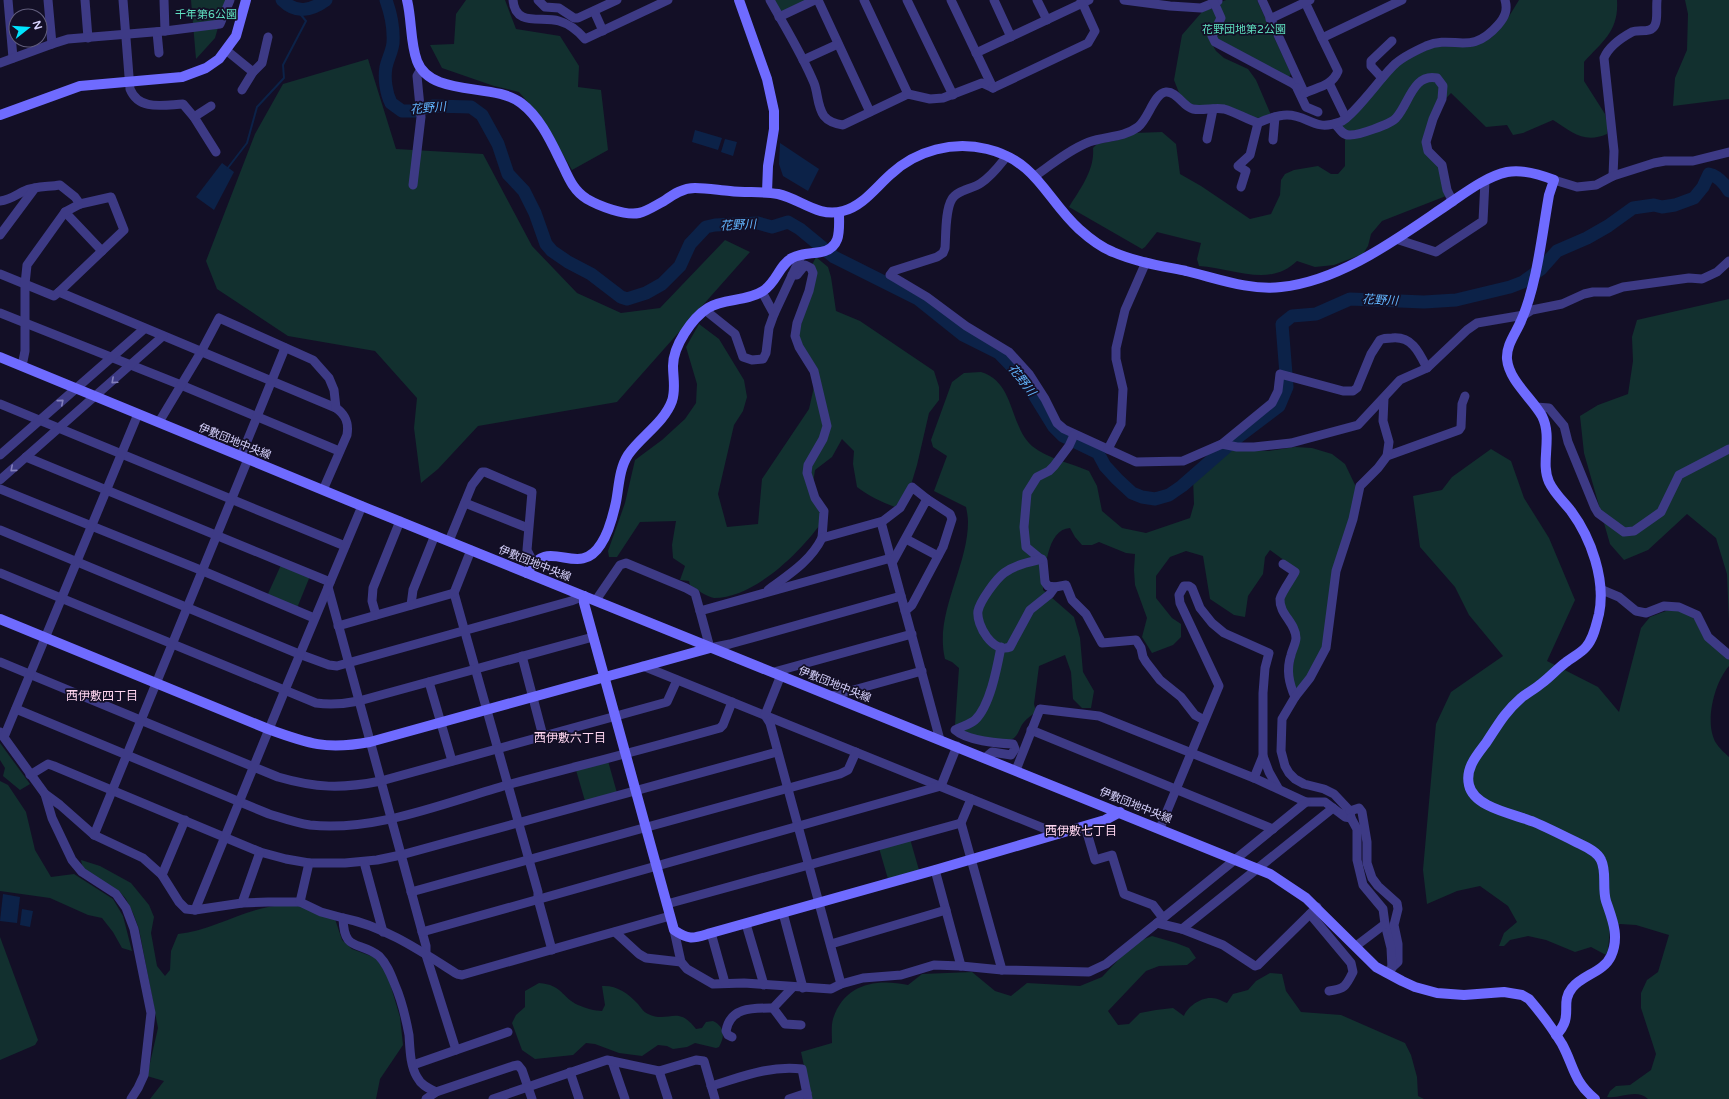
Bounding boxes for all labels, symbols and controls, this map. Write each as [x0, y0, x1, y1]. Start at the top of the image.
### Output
north arrow [8, 8, 48, 48]
park label: 千年第6公園 [175, 8, 237, 21]
text: N [30, 19, 45, 31]
park label: 花野団地第2公園 [1202, 23, 1286, 36]
water label: 花野川 [409, 99, 449, 117]
water label: 花野川 [720, 217, 758, 233]
water label: 花野川 [1362, 292, 1400, 308]
water label: 花野川 [1005, 362, 1040, 400]
one-way arrow [111, 377, 118, 384]
one-way arrow [56, 399, 64, 406]
street label: 伊敷団地中央線 [197, 421, 273, 462]
one-way arrow [10, 464, 18, 471]
street label: 伊敷団地中央線 [497, 543, 573, 584]
street label: 伊敷団地中央線 [797, 664, 873, 705]
district label: 西伊敷四丁目 [66, 689, 138, 703]
district label: 西伊敷六丁目 [534, 731, 606, 745]
street label: 伊敷団地中央線 [1098, 785, 1174, 826]
district label: 西伊敷七丁目 [1045, 824, 1117, 838]

